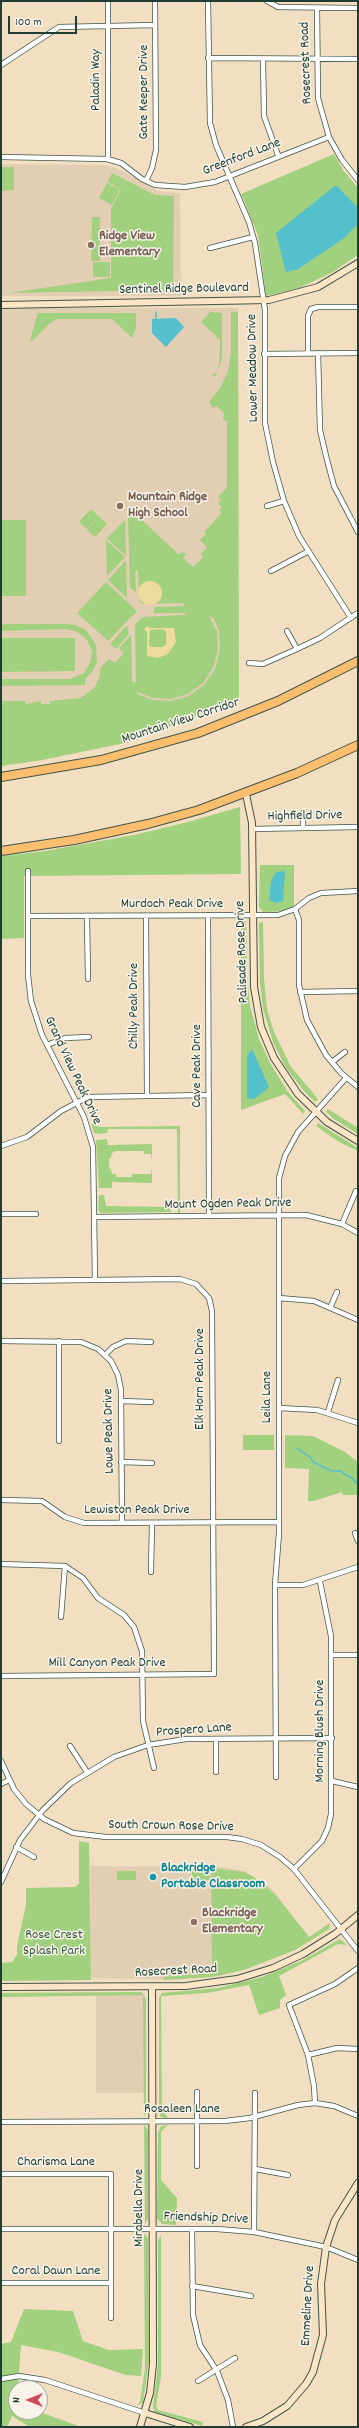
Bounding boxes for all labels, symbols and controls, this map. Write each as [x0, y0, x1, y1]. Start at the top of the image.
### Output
scale bar [10, 8, 79, 34]
text: 100 m [15, 14, 42, 31]
street label: Rosecrest Road [297, 21, 317, 105]
street label: Gate Keeper Drive [137, 45, 153, 139]
street label: Paladin Way [89, 49, 105, 111]
street label: Greenford Lane [201, 135, 283, 181]
place label: Ridge View Elementary [99, 229, 160, 262]
marker: Ridge View Elementary [86, 240, 96, 250]
street label: Sentinel Ridge Boulevard [119, 280, 249, 300]
street label: Lower Meadow Drive [245, 314, 263, 422]
place label: Mountain Ridge High School [128, 490, 207, 522]
marker: Mountain Ridge High School [115, 501, 125, 511]
street label: Mountain View Corridor [120, 695, 242, 749]
street label: Highfield Drive [267, 808, 343, 826]
street label: Murdoch Peak Drive [121, 897, 223, 913]
street label: Palisade Rose Drive [233, 900, 253, 1004]
street label: Chilly Peak Drive [127, 963, 143, 1049]
street label: Grand View Peak Drive [40, 1014, 104, 1128]
street label: Cave Peak Drive [190, 1024, 206, 1108]
street label: Mount Ogden Peak Drive [164, 1195, 292, 1215]
street label: Elk Horn Peak Drive [193, 1328, 209, 1430]
street label: Leila Lane [260, 1371, 276, 1423]
street label: Lowe Peak Drive [101, 1388, 119, 1474]
street label: Lewiston Peak Drive [84, 1503, 190, 1519]
street label: Mill Canyon Peak Drive [48, 1656, 166, 1672]
street label: Morning Blush Drive [313, 1680, 329, 1782]
street label: Prospero Lane [156, 1720, 232, 1742]
street label: South Crown Rose Drive [108, 1818, 234, 1836]
place label: Blackridge Portable Classroom [161, 1861, 265, 1894]
marker: Blackridge Portable Classroom [148, 1872, 158, 1882]
place label: Blackridge Elementary [202, 1906, 263, 1938]
marker: Blackridge Elementary [189, 1917, 199, 1927]
park label: Rose Crest Splash Park [23, 1928, 85, 1960]
street label: Rosecrest Road [134, 1961, 218, 1983]
street label: Rosaleen Lane [144, 2102, 220, 2118]
street label: Charisma Lane [17, 2155, 95, 2171]
street label: Mirabella Drive [132, 2169, 148, 2247]
street label: Friendship Drive [163, 2209, 249, 2229]
street label: Coral Dawn Lane [12, 2264, 100, 2280]
street label: Emmeline Drive [299, 2265, 319, 2347]
north arrow [8, 2380, 48, 2420]
text: N [9, 2397, 25, 2403]

